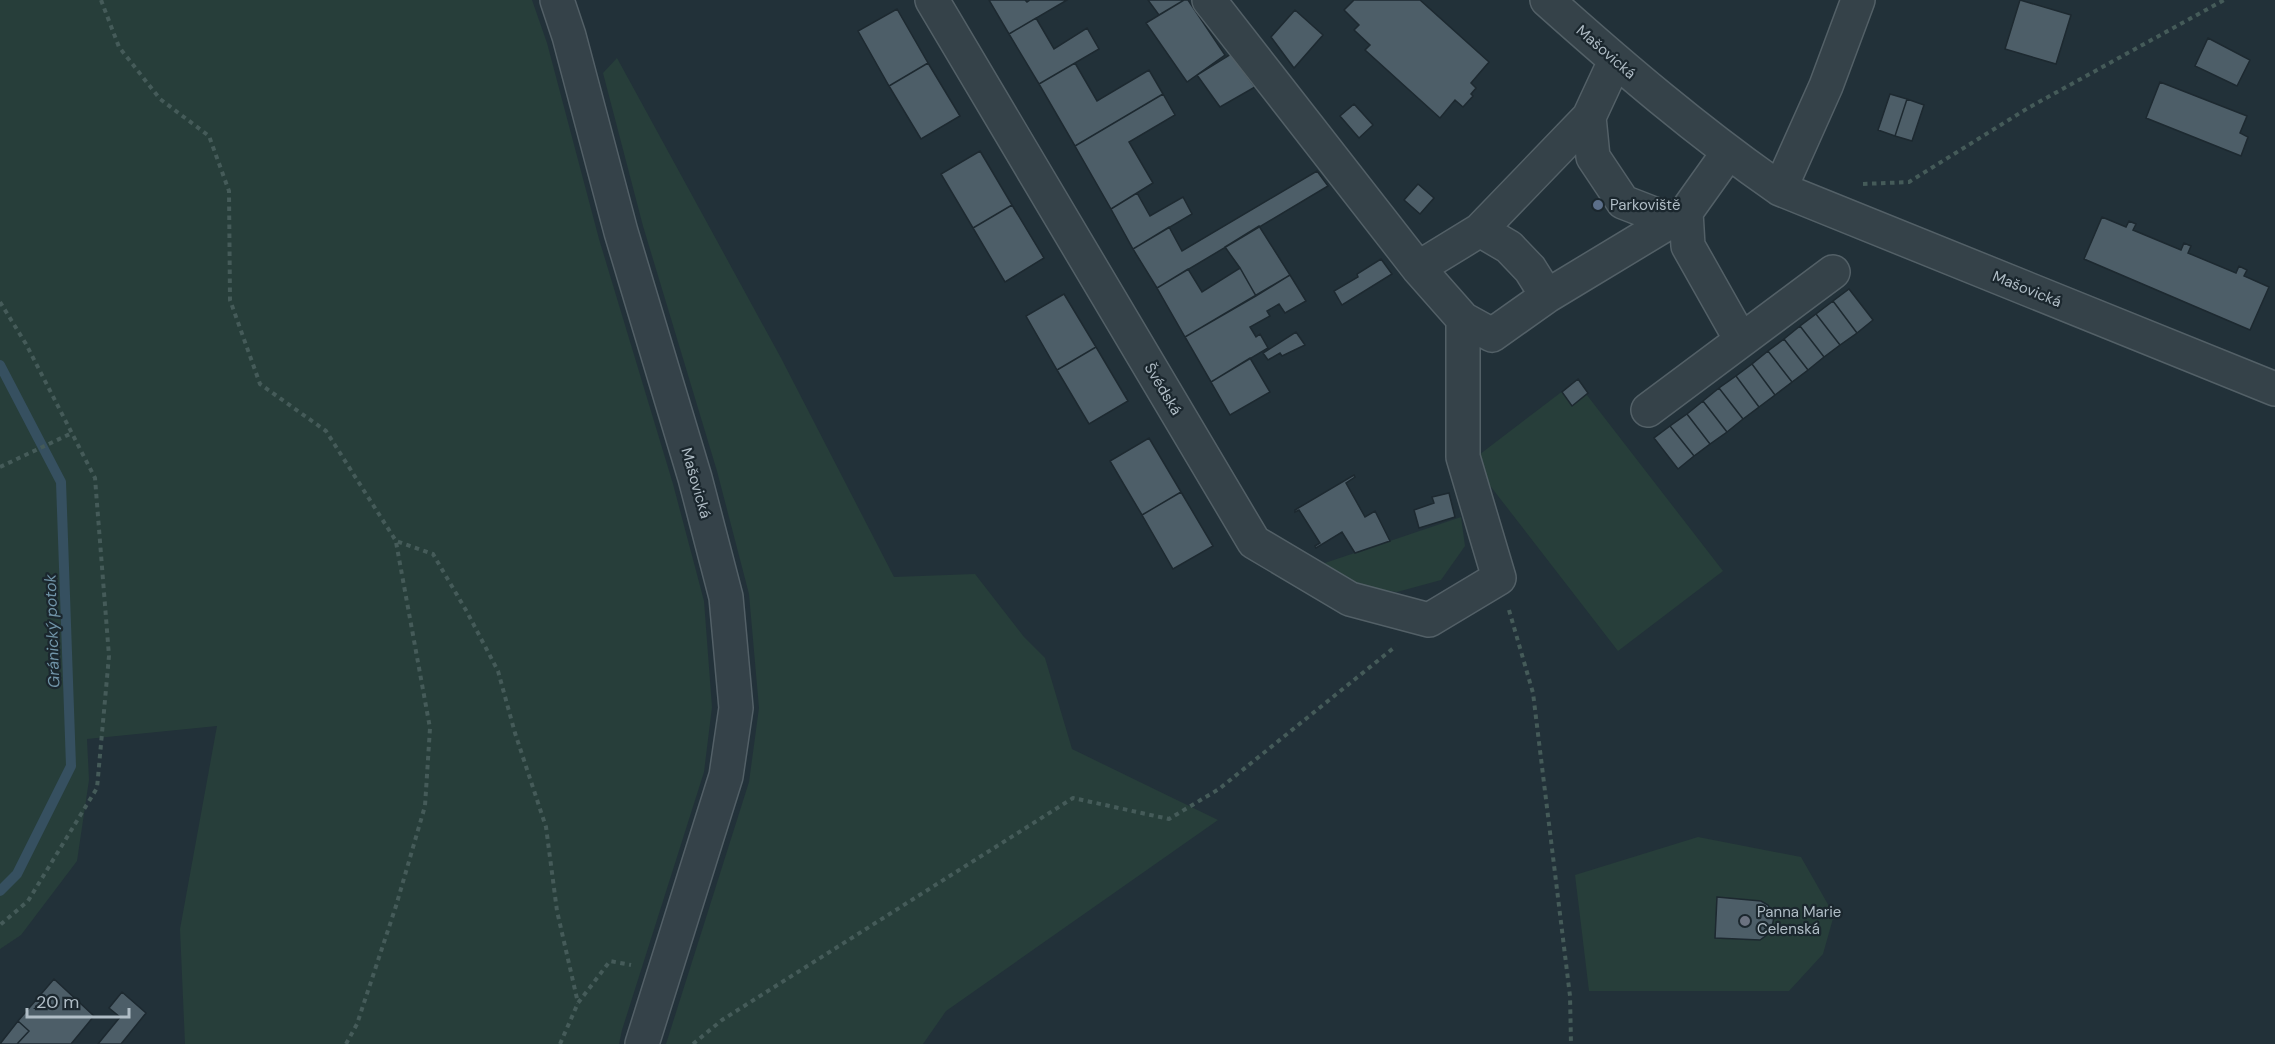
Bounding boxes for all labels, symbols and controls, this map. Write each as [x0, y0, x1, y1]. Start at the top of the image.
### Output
street label: Mašovická [1572, 21, 1640, 83]
place label: Parkoviště [1610, 195, 1681, 215]
marker: Parkoviště [1591, 198, 1605, 212]
street label: Mašovická [1990, 266, 2064, 312]
street label: Švédská [1140, 359, 1186, 419]
street label: Mašovická [676, 445, 716, 521]
water label: Gránický potok [39, 573, 64, 688]
place label: Panna Marie Celenská [1757, 902, 1841, 939]
marker: Panna Marie Celenská [1738, 914, 1752, 928]
scale bar [27, 981, 129, 1019]
text: 20 m [36, 990, 79, 1014]

